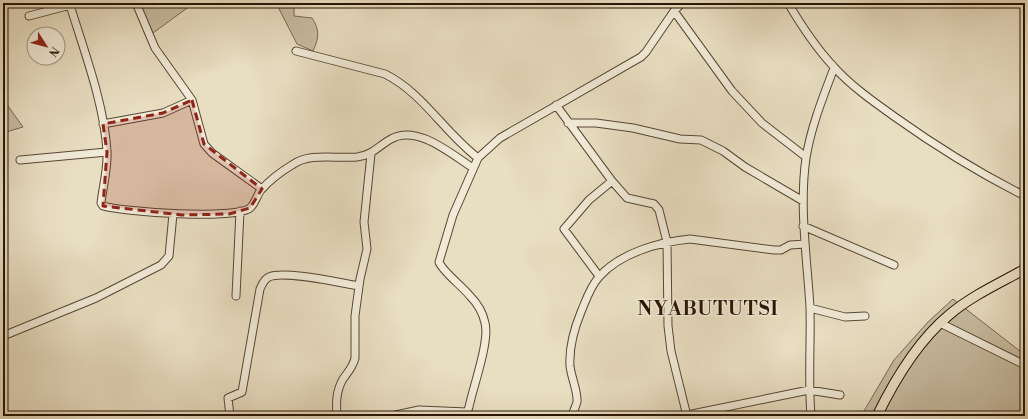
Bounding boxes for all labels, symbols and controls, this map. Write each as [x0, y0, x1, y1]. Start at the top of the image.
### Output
north arrow [26, 26, 66, 66]
text: N [45, 44, 62, 59]
district label: NYABUTUTSI [637, 297, 779, 321]

